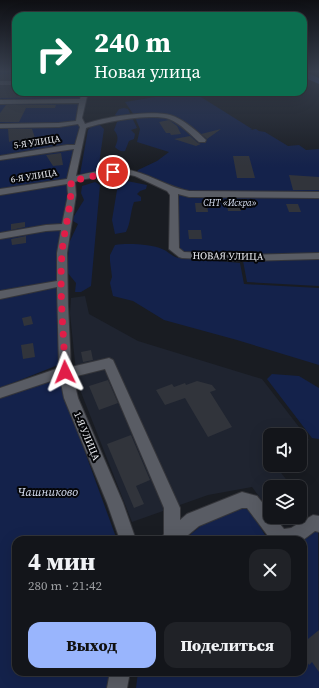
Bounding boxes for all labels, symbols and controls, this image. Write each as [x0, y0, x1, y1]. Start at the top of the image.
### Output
text: 240 m [94, 23, 171, 61]
icon: right [28, 28, 80, 80]
text: Новая улица [94, 59, 201, 84]
street label: 5-Я УЛИЦА [13, 132, 61, 152]
pin [96, 155, 130, 189]
icon: arrive [102, 161, 124, 183]
street label: 6-Я УЛИЦА [10, 166, 58, 186]
park label: СНТ «Искра» [203, 197, 257, 209]
street label: НОВАЯ УЛИЦА [192, 249, 264, 263]
position arrow [44, 351, 86, 393]
street label: 1-Я УЛИЦА [71, 410, 103, 463]
map controls [263, 428, 307, 524]
button: sound [263, 428, 307, 472]
button: layers [263, 480, 307, 524]
park label: Чашниково [18, 484, 78, 500]
text: 4 мин [28, 545, 95, 578]
button: close [249, 549, 291, 591]
text: 280 m · 21:42 [28, 577, 102, 594]
button: Выход [28, 622, 156, 668]
button: Поделиться [164, 622, 291, 668]

